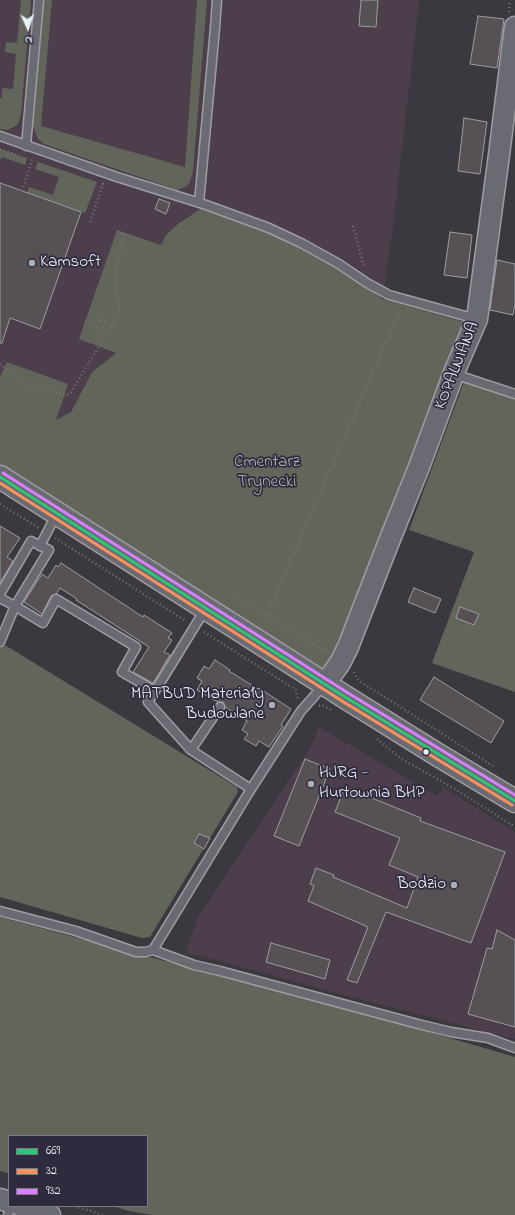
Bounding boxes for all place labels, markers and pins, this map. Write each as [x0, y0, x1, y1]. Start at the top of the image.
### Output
place label: Kamsoft [40, 253, 101, 273]
marker: Kamsoft [27, 258, 37, 268]
place label: MATBUD Materiały Budowlane [131, 685, 264, 725]
marker: MATBUD Materiały Budowlane [267, 700, 277, 710]
unlabelled marker [421, 747, 431, 757]
place label: HJRG - Hurtownia BHP [319, 764, 425, 804]
marker: HJRG - Hurtownia BHP [306, 779, 316, 789]
place label: Bodzio [397, 875, 446, 895]
marker: Bodzio [449, 880, 459, 890]

